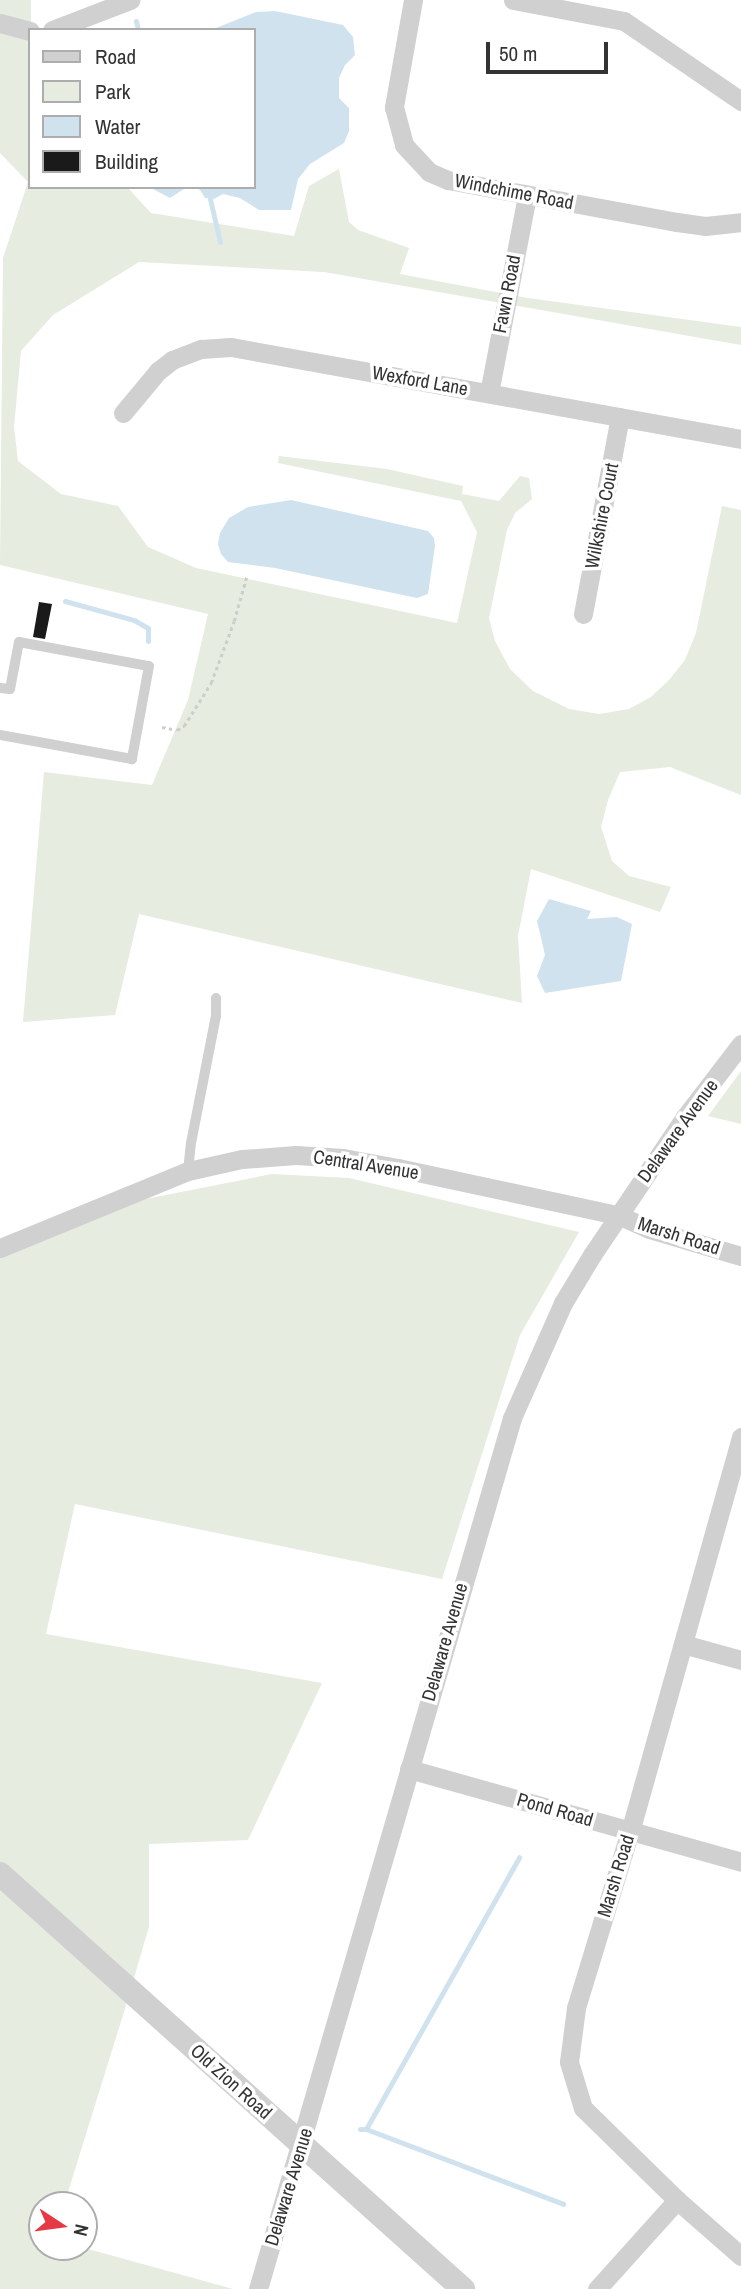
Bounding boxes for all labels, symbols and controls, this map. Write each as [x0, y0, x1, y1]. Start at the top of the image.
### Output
legend [28, 28, 256, 189]
scale bar [489, 28, 612, 72]
text: 50 m [499, 39, 537, 68]
text: Road [95, 42, 136, 71]
text: Park [95, 77, 130, 106]
text: Water [95, 112, 140, 141]
text: Building [95, 147, 158, 176]
street label: Windchime Road [453, 169, 575, 215]
street label: Fawn Road [488, 253, 526, 335]
street label: Wexford Lane [370, 361, 470, 401]
street label: Wilkshire Court [581, 461, 623, 571]
street label: Delaware Avenue [633, 1075, 723, 1187]
street label: Central Avenue [311, 1145, 421, 1185]
street label: Marsh Road [635, 1212, 723, 1260]
street label: Delaware Avenue [417, 1580, 473, 1704]
street label: Pond Road [514, 1788, 596, 1832]
street label: Marsh Road [593, 1832, 639, 1920]
street label: Old Zion Road [186, 2040, 276, 2124]
street label: Delaware Avenue [260, 2125, 318, 2249]
north arrow [28, 2191, 98, 2261]
text: N [68, 2222, 95, 2239]

